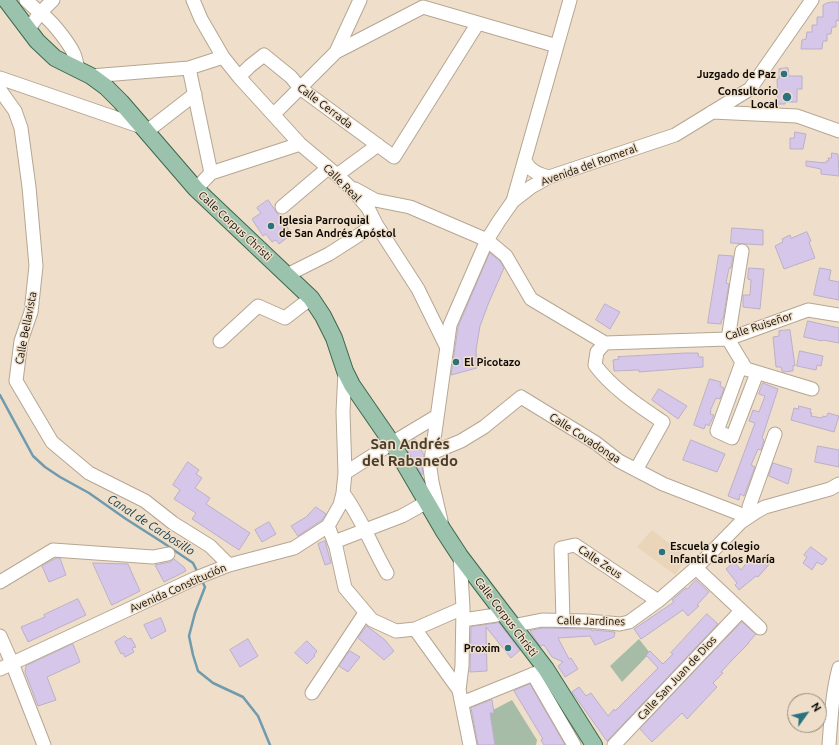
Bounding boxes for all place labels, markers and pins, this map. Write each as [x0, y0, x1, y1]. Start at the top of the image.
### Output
place label: Juzgado de Paz [697, 67, 776, 81]
marker: Juzgado de Paz [779, 69, 789, 79]
place label: Consultorio Local [718, 84, 778, 110]
marker: Consultorio Local [781, 91, 793, 103]
place label: Iglesia Parroquial de San Andrés Apóstol [279, 213, 396, 239]
marker: Iglesia Parroquial de San Andrés Apóstol [266, 221, 276, 231]
place label: El Picotazo [464, 355, 521, 369]
marker: El Picotazo [451, 357, 461, 367]
place label: Escuela y Colegio Infantil Carlos María [670, 539, 775, 565]
marker: Escuela y Colegio Infantil Carlos María [657, 547, 667, 557]
place label: Proxim [464, 641, 500, 655]
marker: Proxim [503, 643, 513, 653]

